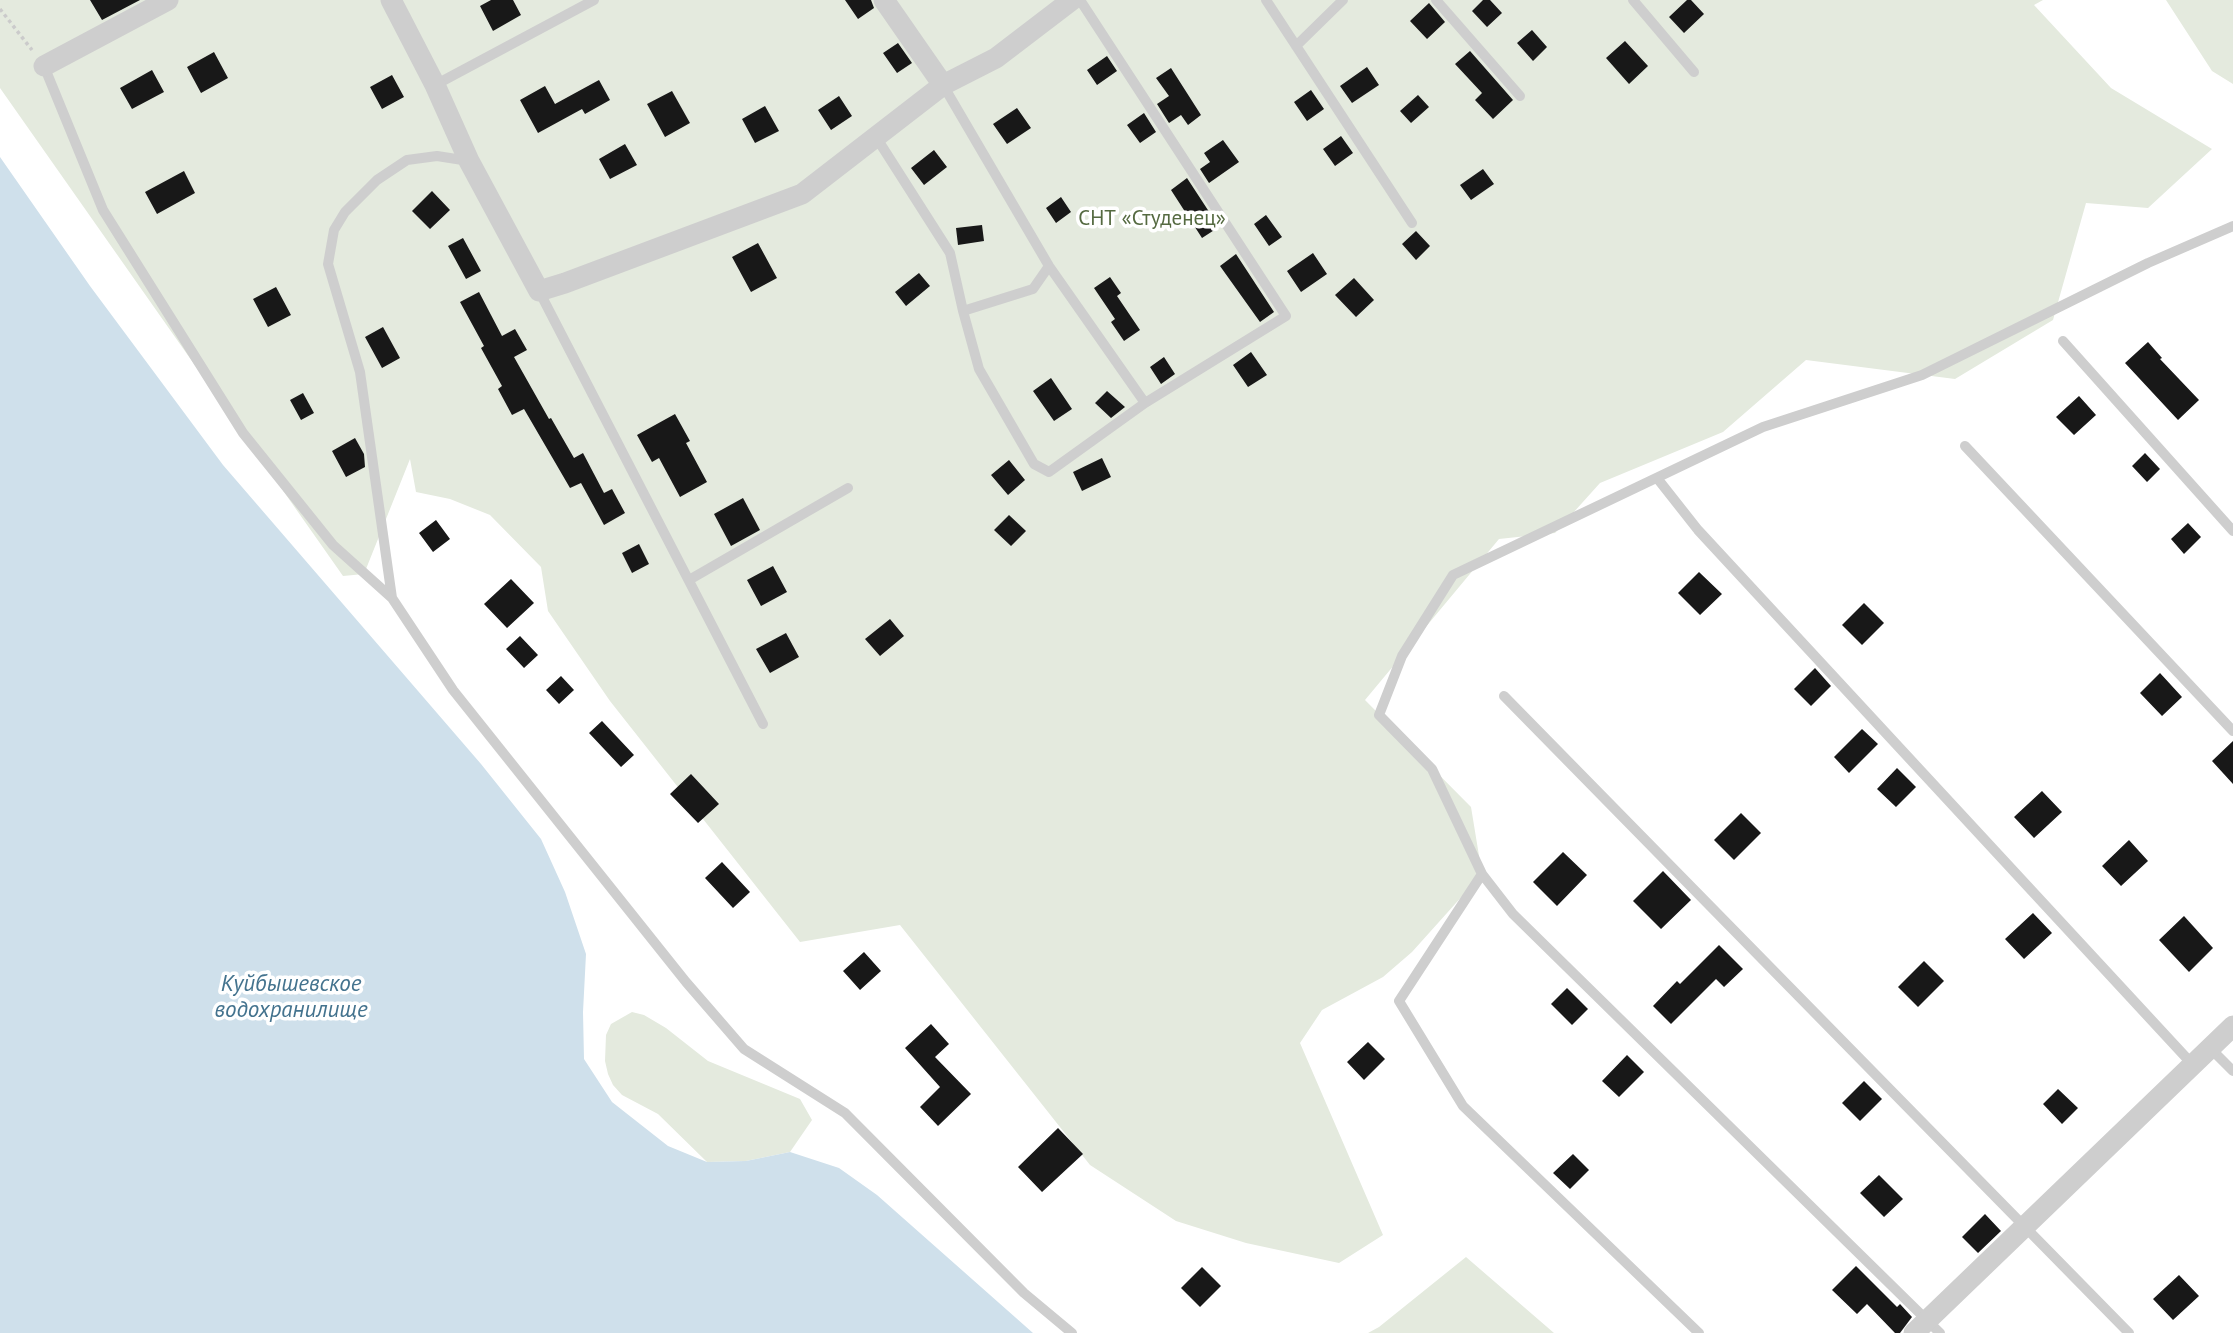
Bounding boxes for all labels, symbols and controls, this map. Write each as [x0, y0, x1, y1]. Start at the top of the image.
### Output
park label: СНТ «Студенец» [1078, 206, 1226, 232]
water label: Куйбышевское водохранилище [214, 970, 368, 1024]

